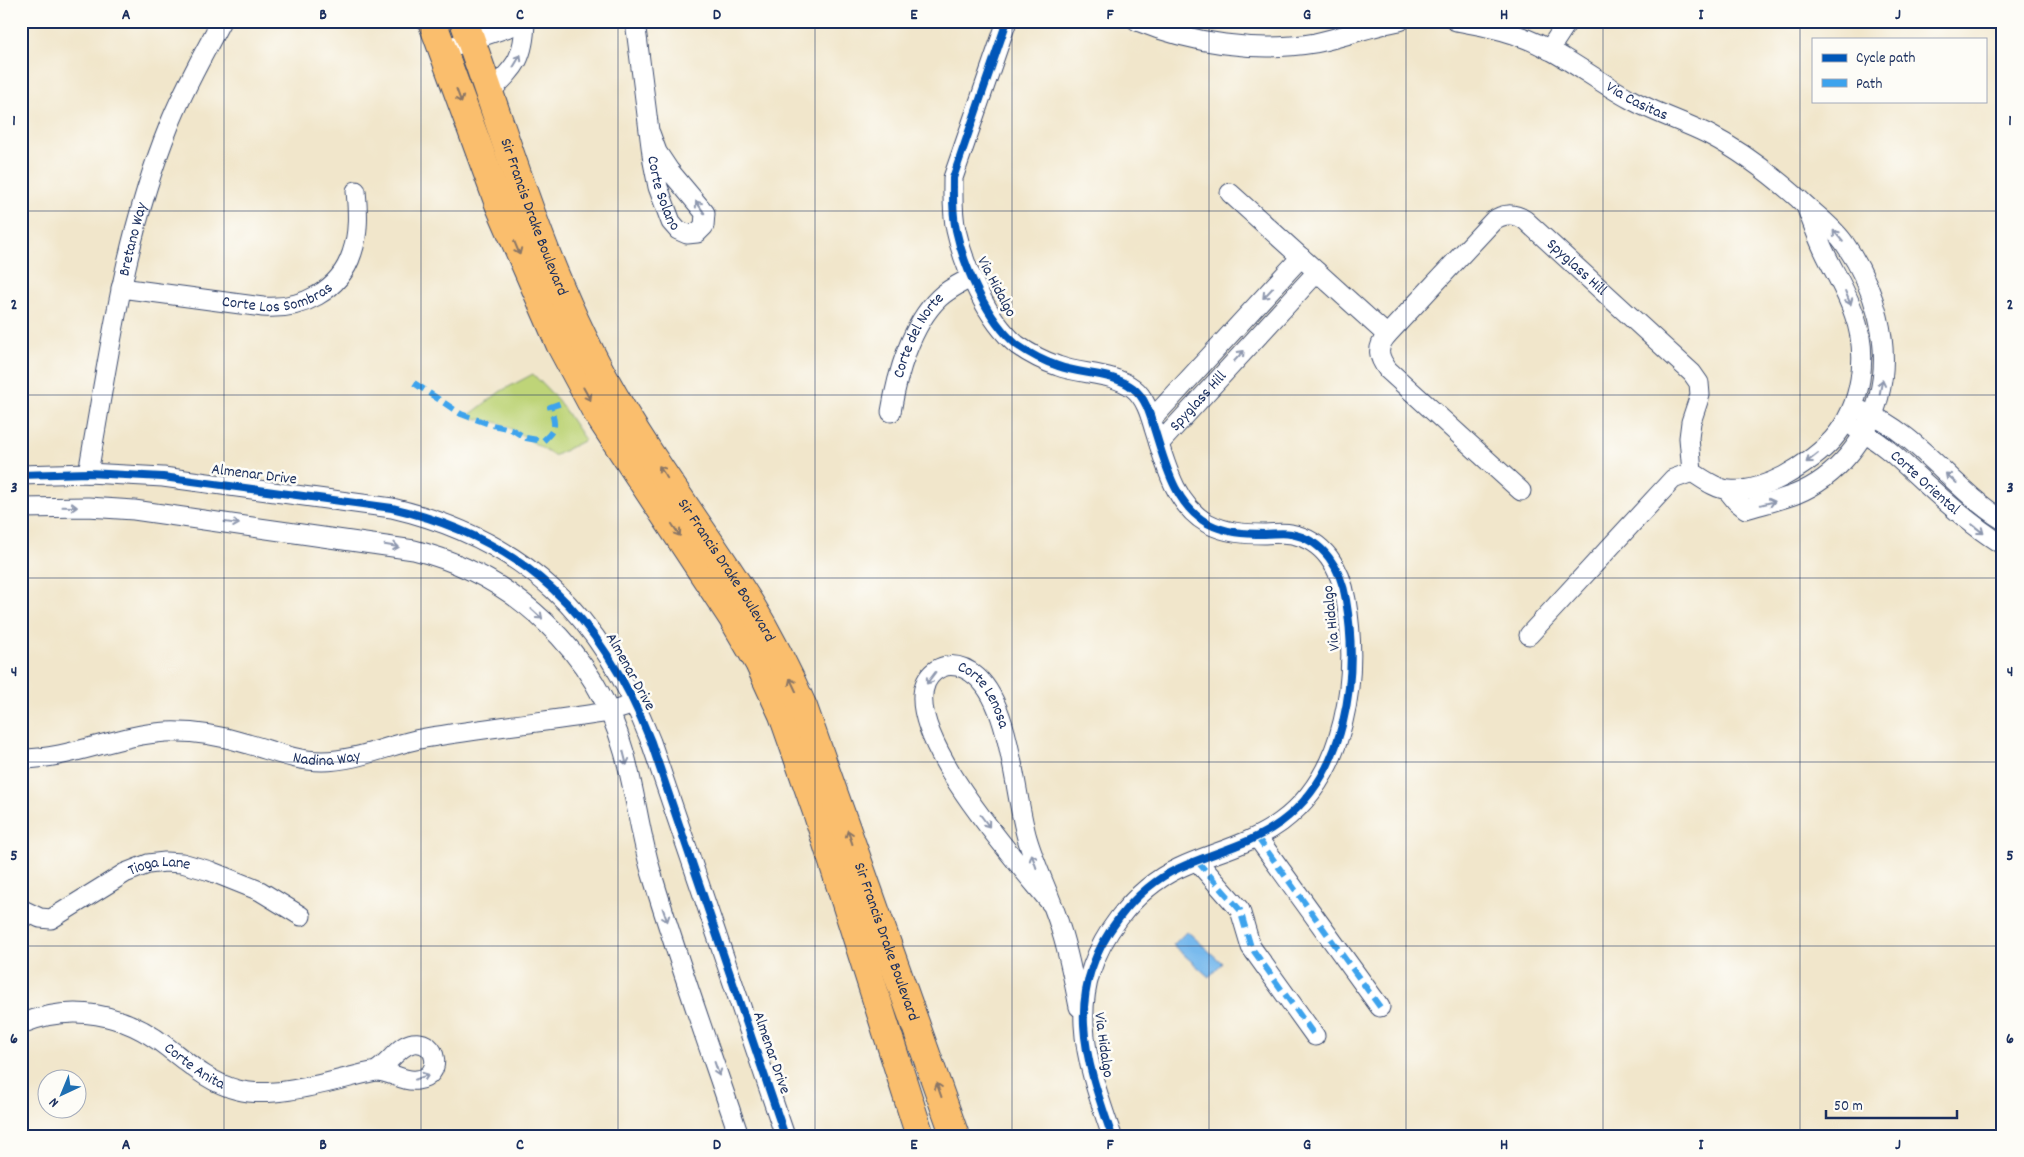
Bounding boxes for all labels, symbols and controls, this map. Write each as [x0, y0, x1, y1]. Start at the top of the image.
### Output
text: A [122, 4, 131, 27]
text: B [319, 4, 327, 27]
text: C [516, 4, 524, 27]
text: D [713, 4, 722, 27]
text: E [910, 4, 918, 27]
text: F [1106, 4, 1114, 27]
text: G [1303, 4, 1311, 27]
text: H [1500, 4, 1508, 27]
text: I [1699, 4, 1705, 27]
text: J [1895, 4, 1901, 27]
legend [1812, 38, 1986, 102]
text: Cycle path [1856, 48, 1916, 70]
one-way arrow [513, 55, 523, 69]
text: Path [1856, 74, 1882, 96]
street label: Via Casitas [1601, 76, 1672, 127]
one-way arrow [455, 88, 464, 103]
text: 1 [12, 110, 16, 133]
text: 1 [2008, 110, 2012, 133]
street label: Sir Francis Drake Boulevard [494, 135, 574, 299]
street label: Corte Solano [641, 155, 685, 236]
street label: Bretano Way [113, 199, 154, 278]
one-way arrow [695, 201, 705, 215]
one-way arrow [1832, 229, 1844, 242]
street label: Spyglass Hill [1541, 233, 1612, 301]
one-way arrow [513, 240, 522, 255]
street label: Via Hidalgo [970, 253, 1022, 321]
street label: Corte Los Sombras [221, 277, 338, 319]
one-way arrow [1262, 287, 1274, 300]
street label: Corte del Norte [887, 288, 949, 381]
one-way arrow [1844, 290, 1853, 305]
text: 2 [11, 294, 18, 317]
text: 2 [2007, 294, 2014, 317]
one-way arrow [1234, 350, 1245, 363]
street label: Spyglass Hill [1164, 366, 1232, 437]
one-way arrow [1877, 380, 1886, 396]
one-way arrow [582, 387, 592, 402]
street label: Corte Oriental [1885, 445, 1965, 521]
one-way arrow [1805, 453, 1818, 464]
street label: Almenar Drive [210, 458, 298, 492]
one-way arrow [658, 466, 668, 480]
one-way arrow [1945, 473, 1958, 484]
text: 3 [10, 477, 18, 500]
text: 3 [2006, 477, 2014, 500]
street label: Sir Francis Drake Boulevard [672, 494, 781, 646]
one-way arrow [1760, 498, 1776, 507]
one-way arrow [62, 502, 78, 512]
one-way arrow [223, 518, 239, 528]
one-way arrow [671, 523, 681, 537]
one-way arrow [1971, 524, 1985, 534]
one-way arrow [384, 541, 400, 551]
street label: Via Hidalgo [1317, 584, 1347, 652]
one-way arrow [531, 608, 544, 620]
street label: Almenar Drive [599, 629, 661, 715]
street label: Corte Lenosa [954, 655, 1015, 732]
text: 4 [11, 661, 17, 684]
text: 4 [2007, 661, 2013, 684]
one-way arrow [925, 671, 936, 684]
one-way arrow [788, 678, 798, 693]
street label: Nadina Way [291, 744, 363, 773]
one-way arrow [621, 750, 631, 766]
one-way arrow [980, 814, 990, 828]
one-way arrow [845, 830, 854, 846]
text: 5 [10, 845, 18, 868]
text: 5 [2006, 845, 2014, 868]
street label: Tioga Lane [125, 850, 193, 882]
one-way arrow [1029, 854, 1039, 870]
street label: Sir Francis Drake Boulevard [848, 859, 925, 1024]
one-way arrow [661, 907, 670, 923]
street label: Almenar Drive [746, 1009, 796, 1097]
street label: Via Hidalgo [1087, 1011, 1119, 1079]
text: 6 [10, 1028, 18, 1051]
text: 6 [2006, 1028, 2014, 1051]
street label: Corte Anita [159, 1037, 229, 1096]
one-way arrow [713, 1061, 722, 1077]
north arrow [38, 1070, 88, 1120]
one-way arrow [414, 1072, 429, 1081]
one-way arrow [934, 1082, 943, 1098]
scale bar [1826, 1087, 1958, 1119]
text: N [45, 1092, 64, 1112]
text: 50 m [1834, 1096, 1863, 1118]
text: A [122, 1134, 131, 1157]
text: B [319, 1134, 327, 1157]
text: C [516, 1134, 524, 1157]
text: D [713, 1134, 722, 1157]
text: E [910, 1134, 918, 1157]
text: F [1106, 1134, 1114, 1157]
text: G [1303, 1134, 1311, 1157]
text: H [1500, 1134, 1508, 1157]
text: I [1699, 1134, 1705, 1157]
text: J [1895, 1134, 1901, 1157]

